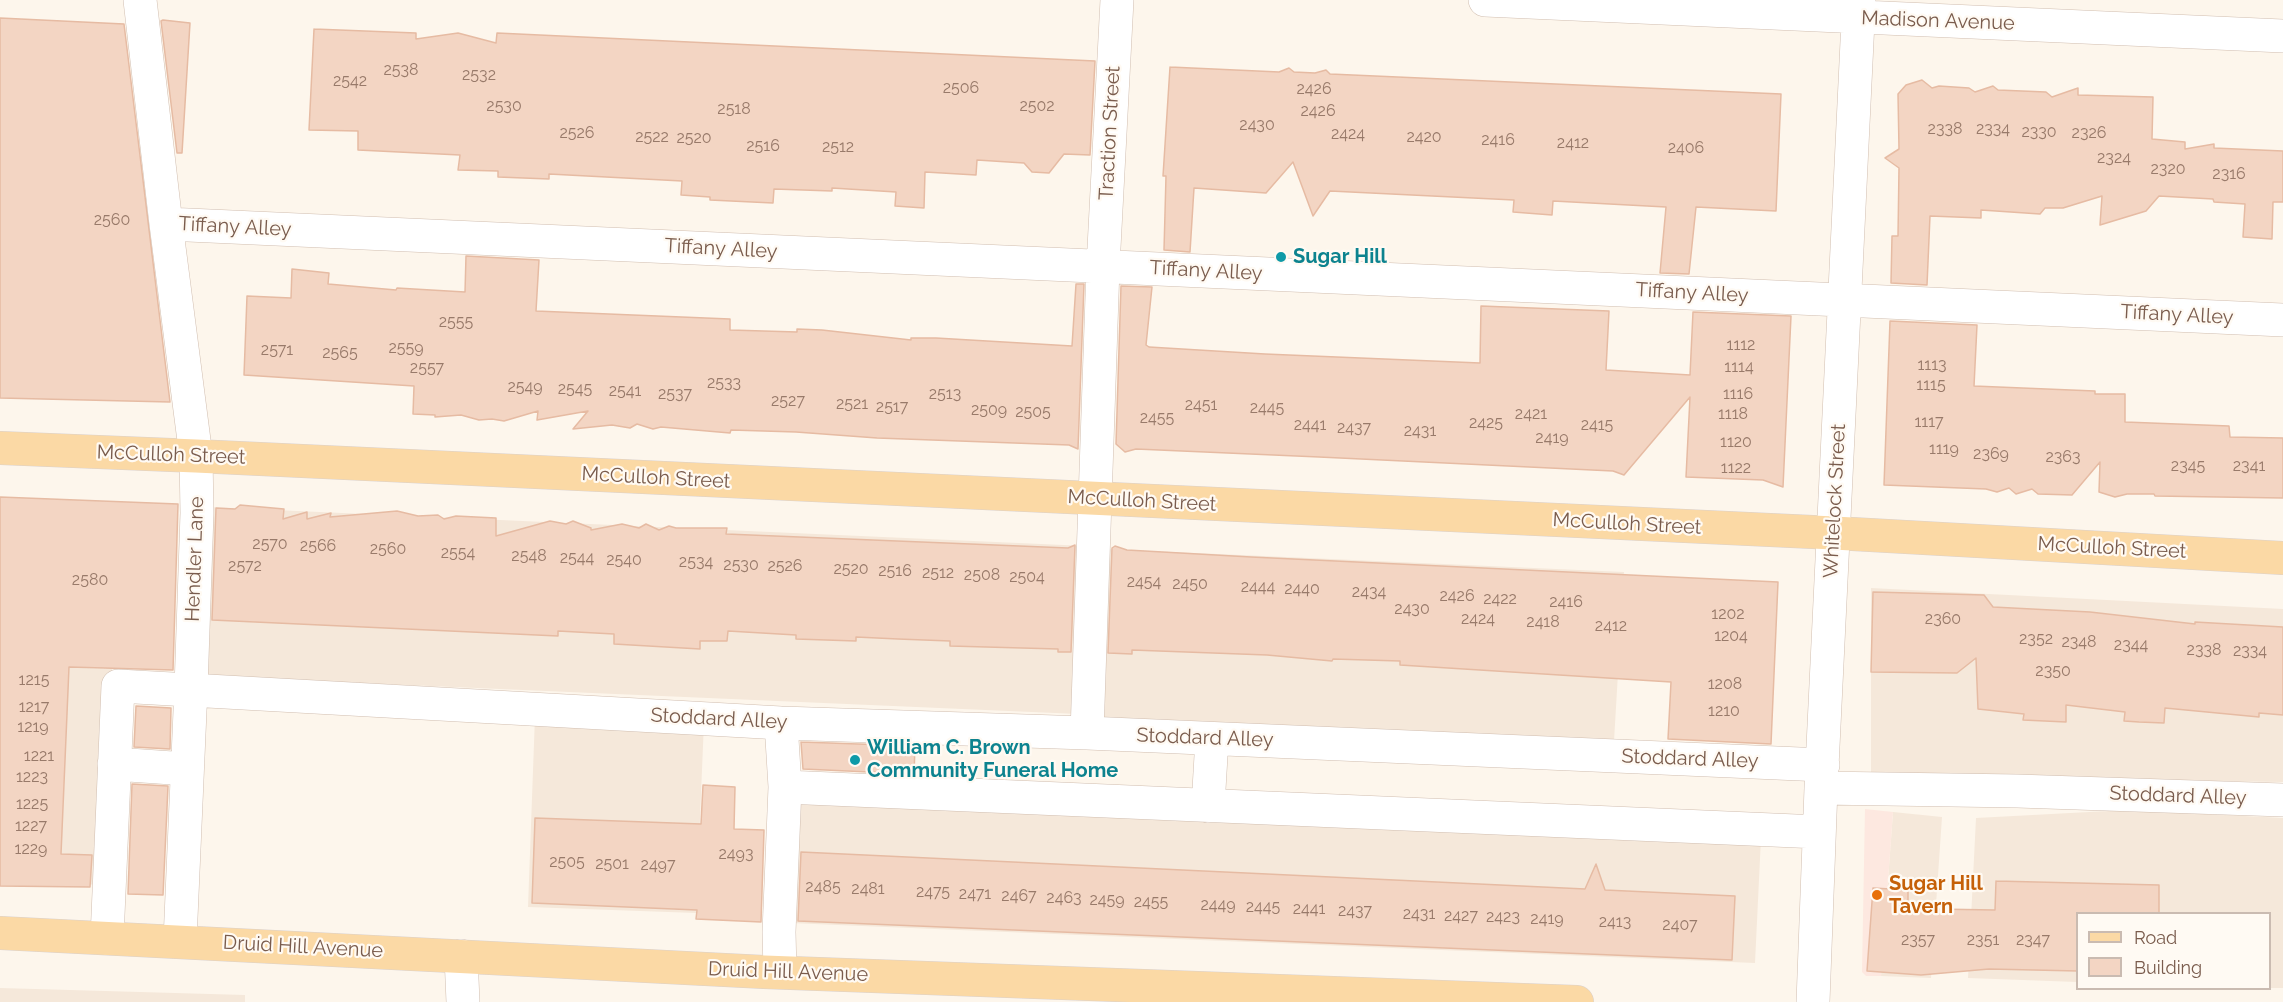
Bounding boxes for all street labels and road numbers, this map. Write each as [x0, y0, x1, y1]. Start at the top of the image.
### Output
street label: Madison Avenue [1861, 6, 2015, 36]
street label: Traction Street [1094, 65, 1126, 201]
street label: Tiffany Alley [178, 212, 292, 242]
street label: Tiffany Alley [664, 234, 778, 264]
street label: Tiffany Alley [1149, 256, 1263, 286]
street label: Tiffany Alley [1635, 278, 1749, 308]
street label: Tiffany Alley [2120, 300, 2234, 330]
street label: Whitelock Street [1819, 423, 1851, 579]
street label: McCulloh Street [96, 440, 246, 470]
street label: McCulloh Street [581, 462, 731, 494]
street label: McCulloh Street [1067, 485, 1217, 517]
street label: Hendler Lane [181, 496, 209, 622]
street label: McCulloh Street [1552, 508, 1702, 540]
street label: McCulloh Street [2037, 532, 2187, 564]
street label: Stoddard Alley [650, 703, 788, 735]
street label: Stoddard Alley [1136, 724, 1274, 752]
street label: Stoddard Alley [1621, 745, 1759, 773]
street label: Stoddard Alley [2109, 782, 2247, 810]
street label: Druid Hill Avenue [222, 931, 384, 963]
street label: Druid Hill Avenue [707, 957, 869, 987]

